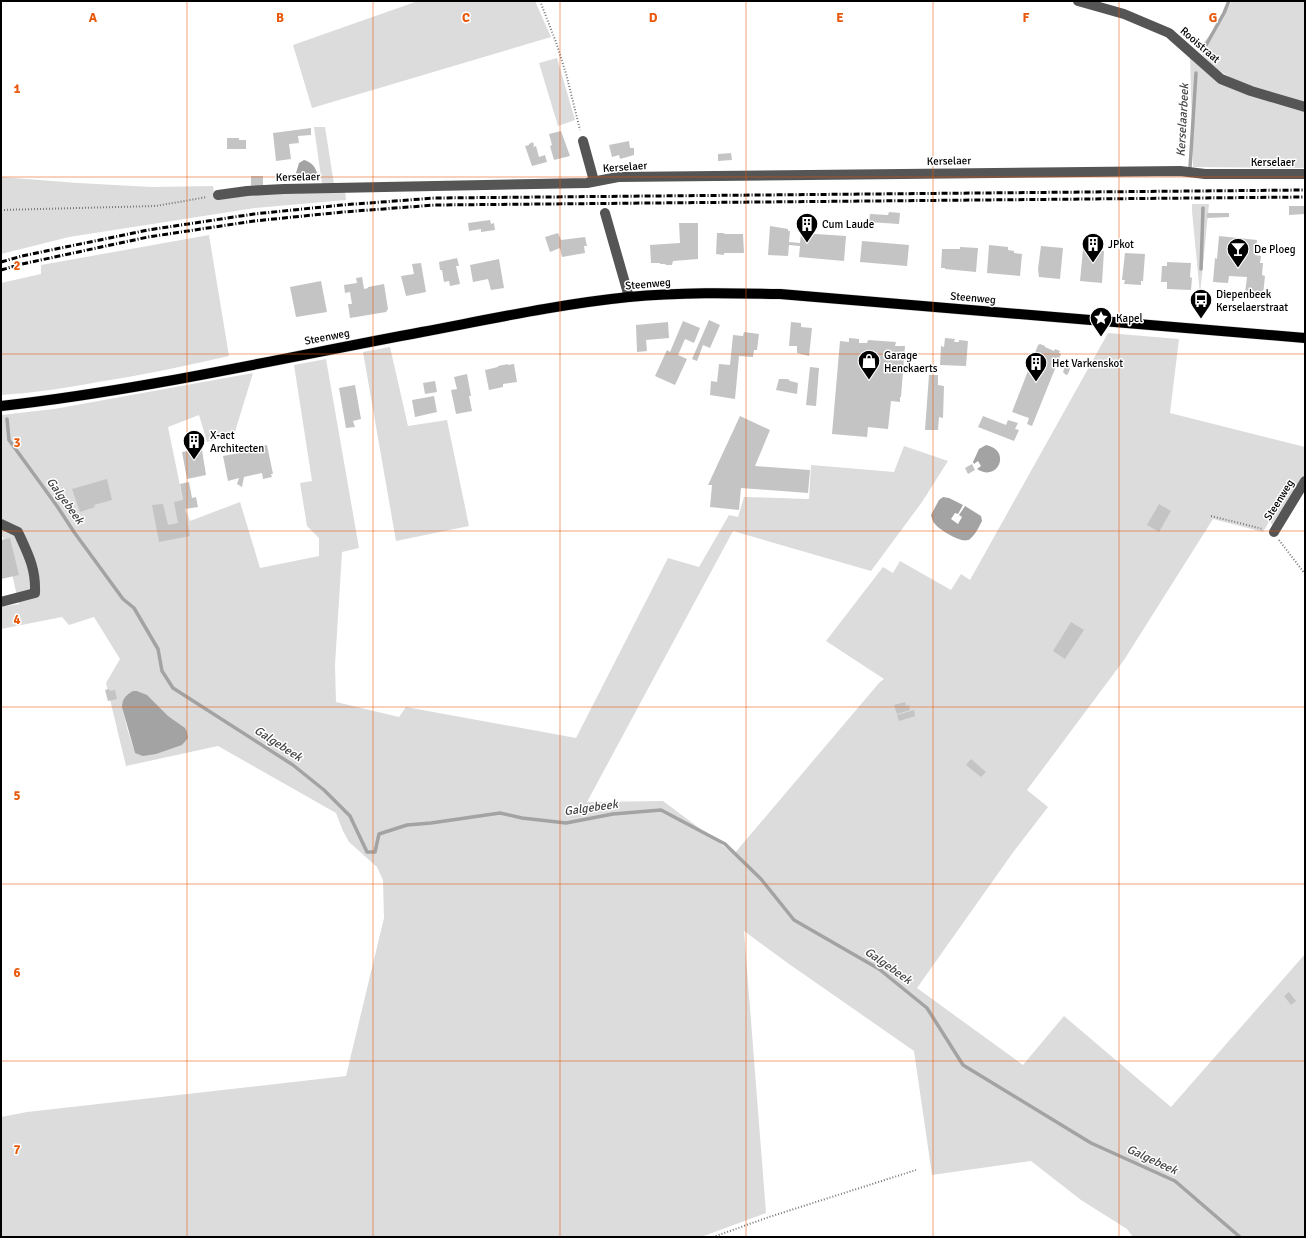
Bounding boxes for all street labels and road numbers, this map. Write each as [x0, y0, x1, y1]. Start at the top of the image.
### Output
street label: Rooistraat [1177, 24, 1223, 66]
street label: Kerselaer [927, 154, 971, 168]
street label: Kerselaer [1251, 156, 1295, 169]
street label: Kerselaer [602, 159, 648, 175]
street label: Kerselaer [276, 170, 320, 184]
street label: Steenweg [625, 276, 672, 292]
street label: Steenweg [950, 290, 997, 306]
street label: Steenweg [303, 326, 351, 348]
street label: Steenweg [1261, 477, 1297, 523]

